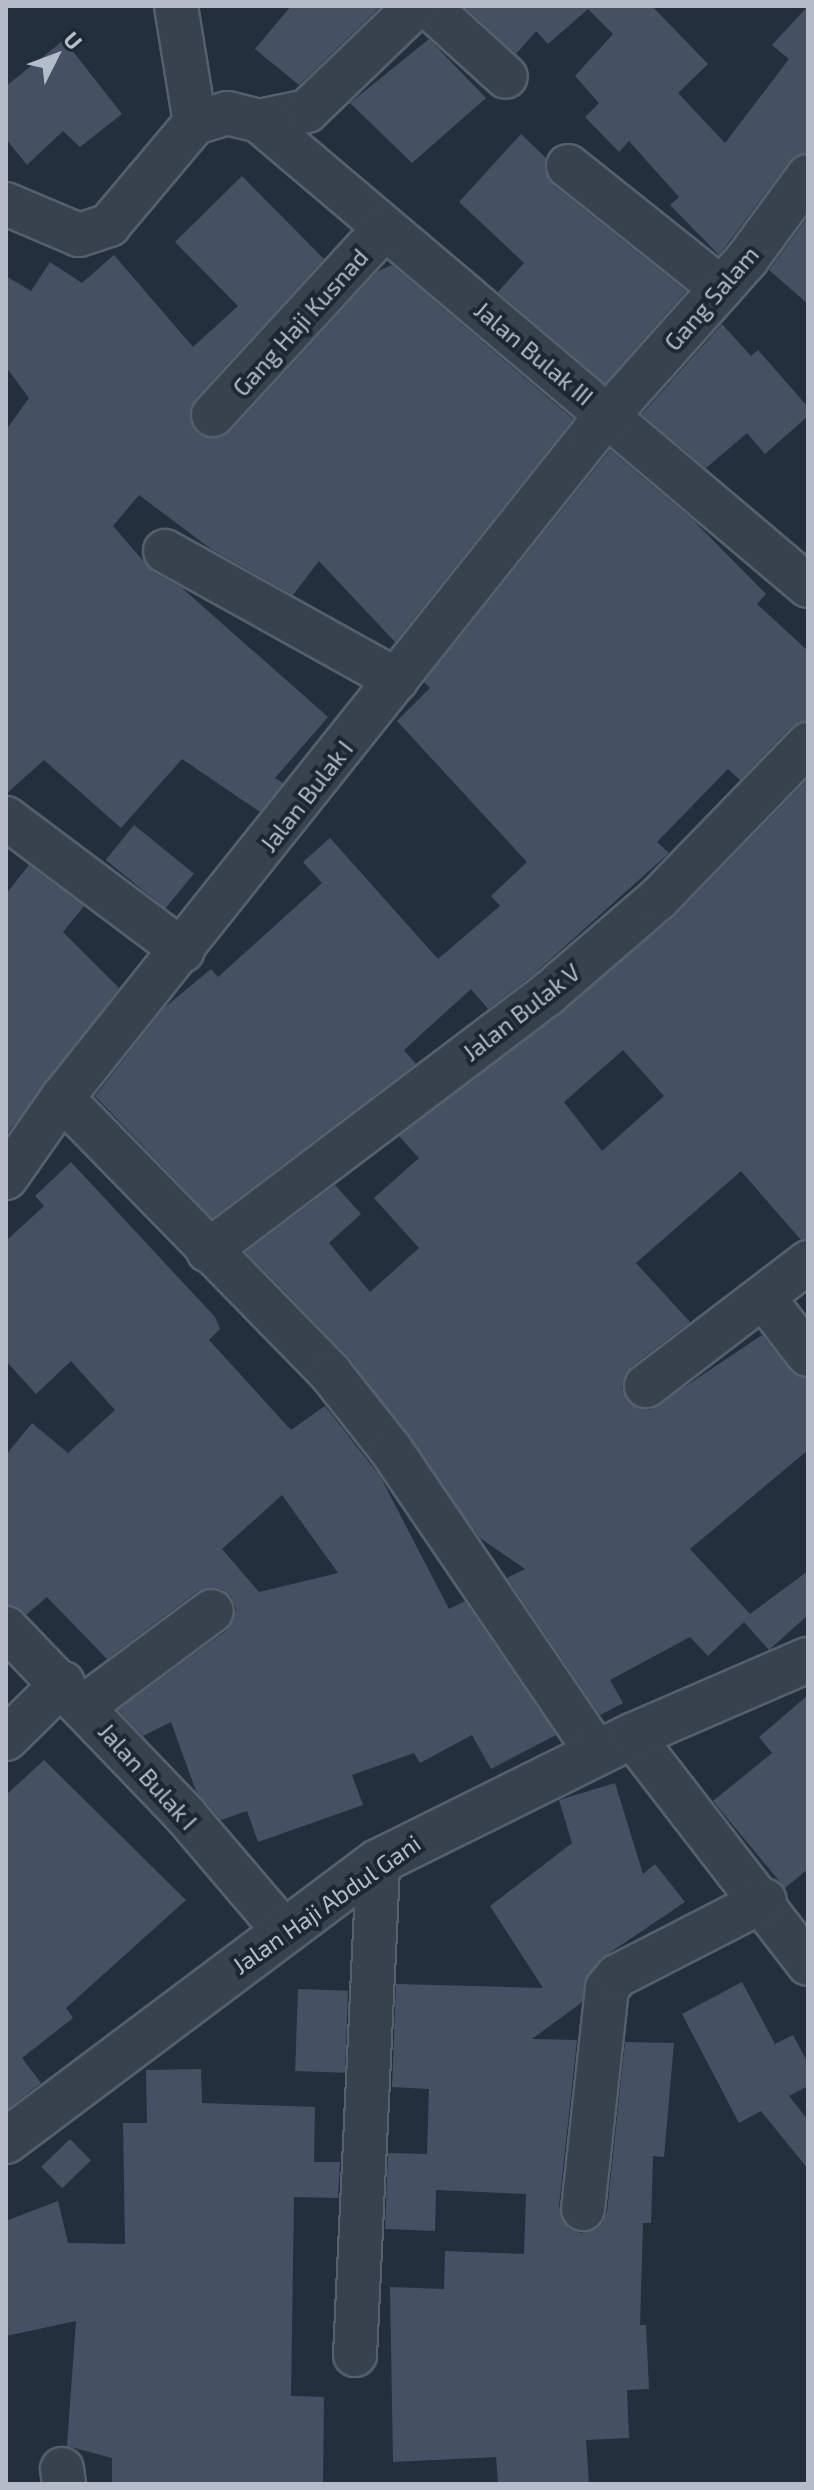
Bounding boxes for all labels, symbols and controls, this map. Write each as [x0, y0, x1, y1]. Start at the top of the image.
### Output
north arrow [16, 16, 96, 96]
text: U [59, 26, 89, 54]
street label: Gang Salam [658, 240, 764, 356]
street label: Gang Haji Kusnad [226, 242, 374, 402]
street label: Jalan Bulak III [469, 295, 599, 411]
street label: Jalan Bulak I [254, 734, 358, 858]
street label: Jalan Bulak V [456, 957, 586, 1067]
street label: Jalan Bulak I [93, 1717, 203, 1835]
street label: Jalan Haji Abdul Gani [226, 1828, 426, 1980]

